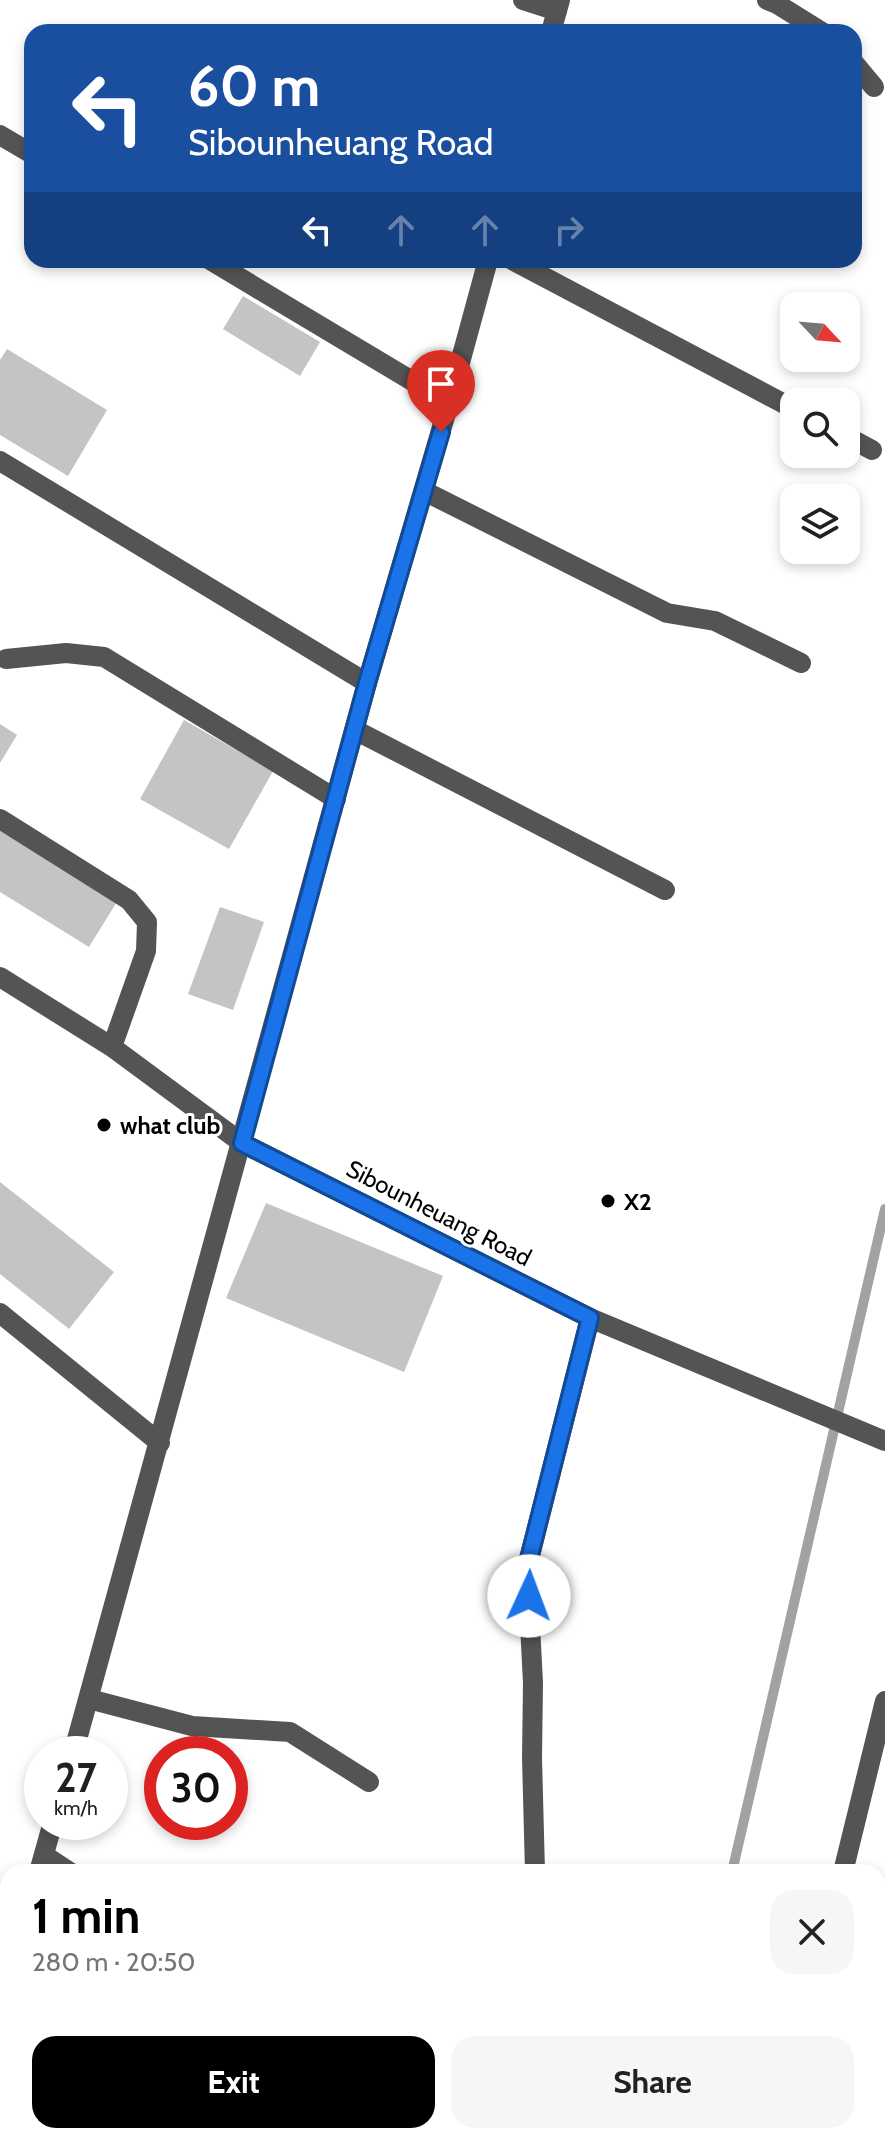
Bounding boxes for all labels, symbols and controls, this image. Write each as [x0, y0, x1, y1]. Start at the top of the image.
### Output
text: 60 m [188, 52, 320, 120]
icon: left [56, 56, 160, 160]
text: Sibounheuang Road [188, 120, 494, 164]
icon: left [295, 208, 339, 252]
icon: ahead [379, 208, 423, 252]
icon: ahead [463, 208, 507, 252]
icon: right [547, 208, 591, 252]
north arrow [780, 292, 860, 372]
map controls [780, 292, 860, 564]
pin [407, 350, 475, 432]
icon: arrive [419, 362, 463, 406]
button: search [780, 388, 860, 468]
button: layers [780, 484, 860, 564]
place label: what club [120, 1111, 220, 1140]
marker: what club [95, 1116, 113, 1134]
street label: Sibounheuang Road [342, 1154, 536, 1272]
place label: X2 [623, 1187, 652, 1216]
marker: X2 [599, 1192, 617, 1210]
position arrow [487, 1554, 571, 1638]
speed limit sign: 30 [144, 1736, 248, 1840]
text: 27 [55, 1753, 97, 1802]
text: km/h [54, 1796, 98, 1820]
text: 1 min [32, 1887, 140, 1945]
button: close [770, 1890, 854, 1974]
text: 280 m · 20:50 [32, 1946, 195, 1978]
button: Exit [32, 2036, 435, 2128]
button: Share [451, 2036, 854, 2128]

